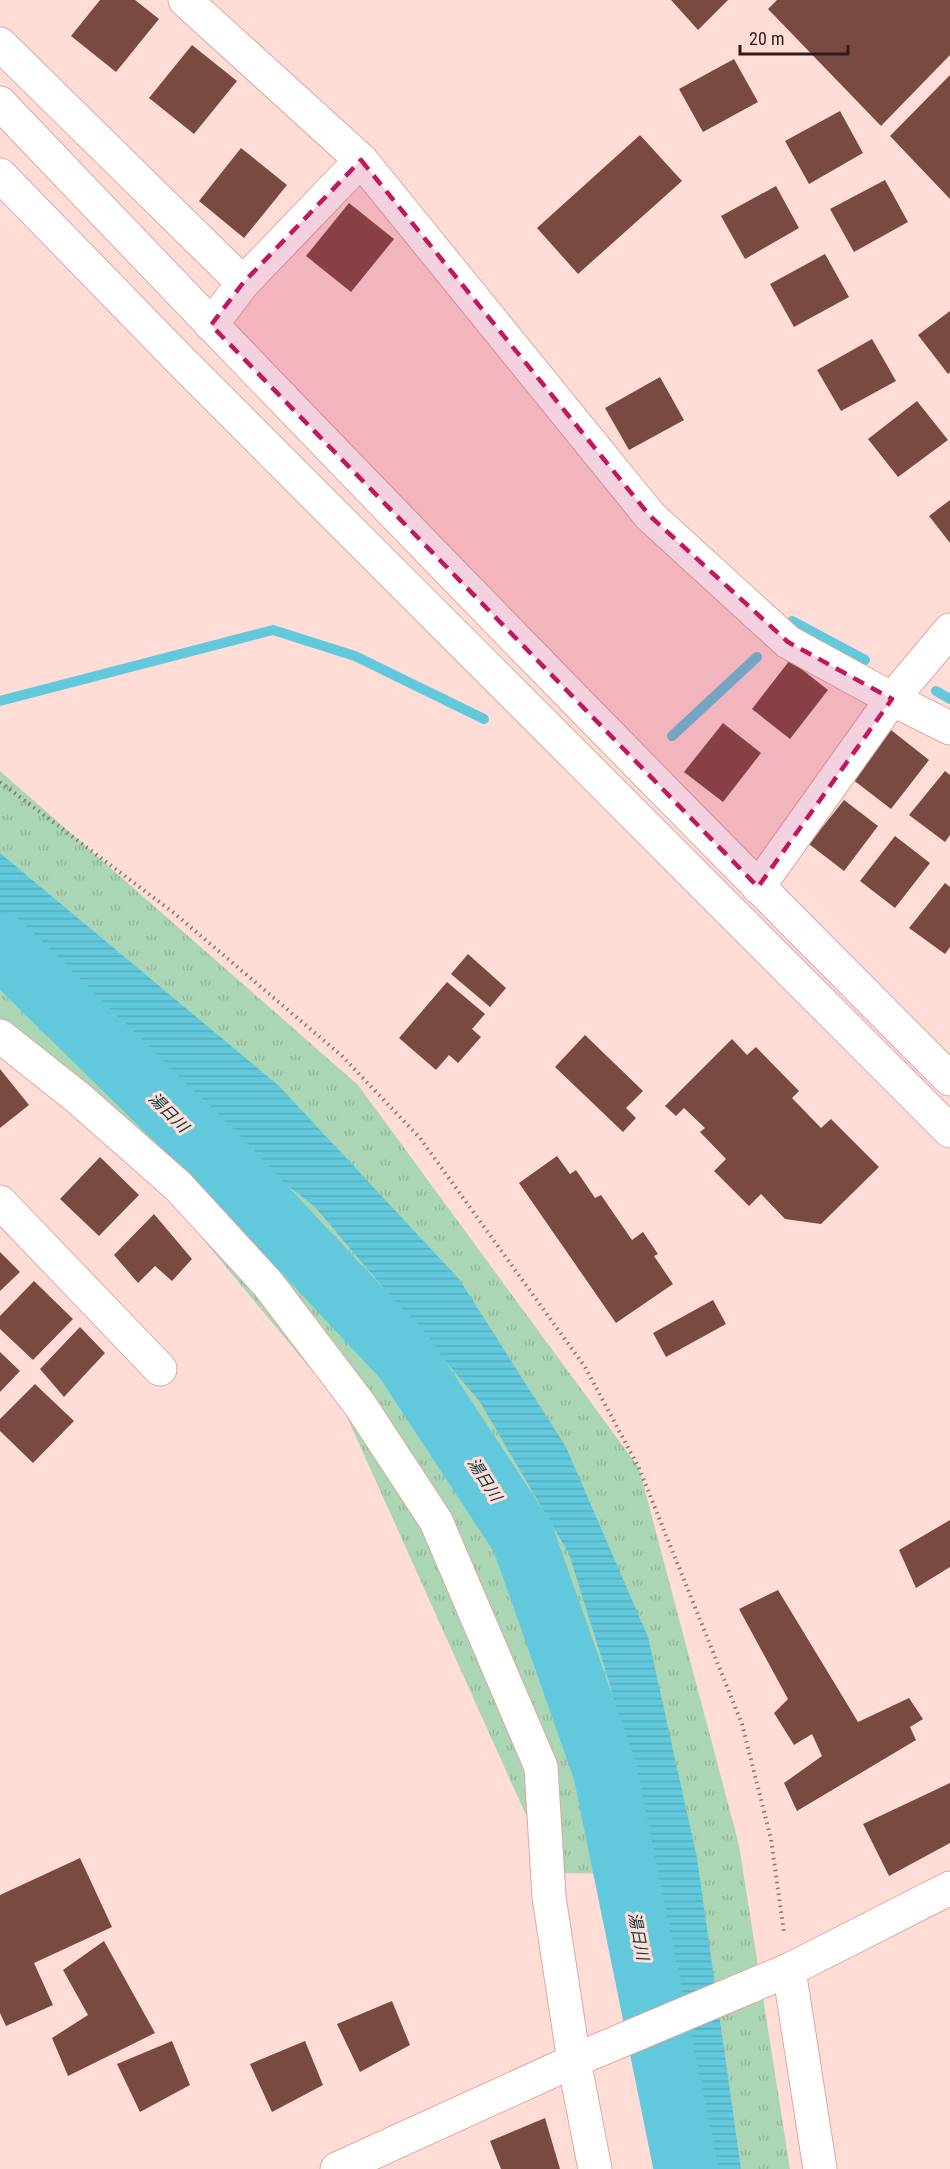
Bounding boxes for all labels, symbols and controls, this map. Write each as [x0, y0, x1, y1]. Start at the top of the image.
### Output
scale bar [740, 18, 848, 56]
text: 20 m [749, 28, 784, 49]
water label: 湯日川 [145, 1089, 194, 1137]
water label: 湯日川 [464, 1454, 507, 1506]
water label: 湯日川 [625, 1911, 653, 1963]

